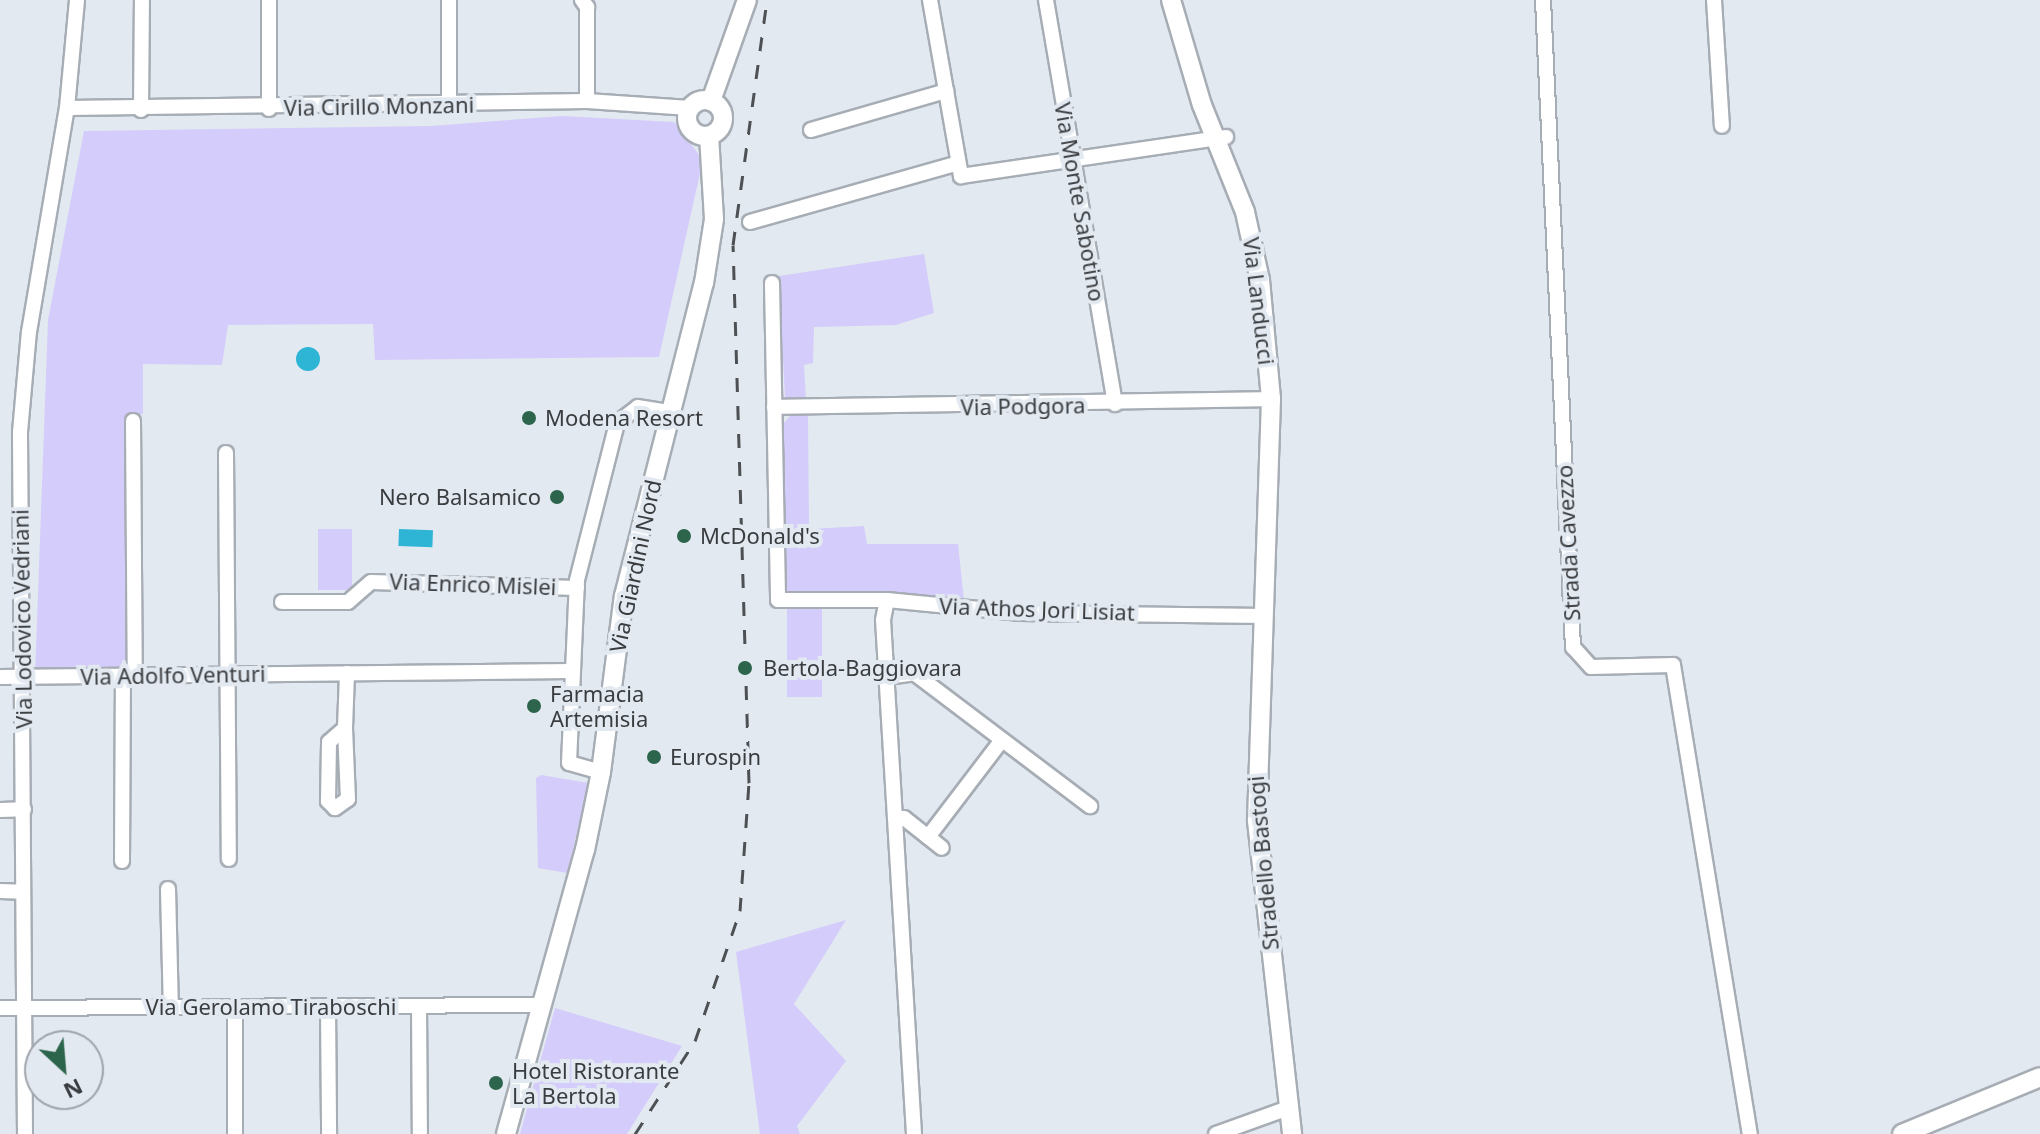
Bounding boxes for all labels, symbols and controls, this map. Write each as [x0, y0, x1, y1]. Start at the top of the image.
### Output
street label: Via Cirillo Monzani [284, 91, 474, 121]
street label: Via Monte Sabotino [1049, 100, 1111, 304]
street label: Via Landucci [1238, 236, 1280, 366]
street label: Via Podgora [960, 392, 1086, 420]
place label: Modena Resort [545, 405, 703, 431]
marker: Modena Resort [520, 409, 538, 427]
street label: Strada Cavezzo [1551, 464, 1585, 622]
street label: Via Giardini Nord [604, 477, 666, 655]
place label: Nero Balsamico [379, 484, 541, 510]
marker: Nero Balsamico [548, 488, 566, 506]
street label: Via Lodovico Vedriani [7, 509, 37, 729]
place label: McDonald's [700, 523, 820, 549]
marker: McDonald's [675, 527, 693, 545]
street label: Via Enrico Mislei [389, 568, 557, 600]
street label: Via Athos Jori Lisiat [939, 592, 1135, 626]
place label: Bertola-Baggiovara [763, 655, 962, 681]
marker: Bertola-Baggiovara [734, 657, 756, 679]
street label: Via Adolfo Venturi [80, 660, 266, 690]
place label: Farmacia Artemisia [550, 680, 648, 732]
marker: Farmacia Artemisia [525, 697, 543, 715]
place label: Eurospin [670, 744, 761, 770]
marker: Eurospin [645, 748, 663, 766]
street label: Stradello Bastogi [1242, 775, 1284, 951]
street label: Via Gerolamo Tiraboschi [145, 994, 397, 1020]
north arrow [24, 1030, 104, 1110]
place label: Hotel Ristorante La Bertola [512, 1057, 679, 1108]
text: N [59, 1072, 88, 1107]
marker: Hotel Ristorante La Bertola [487, 1074, 505, 1092]

